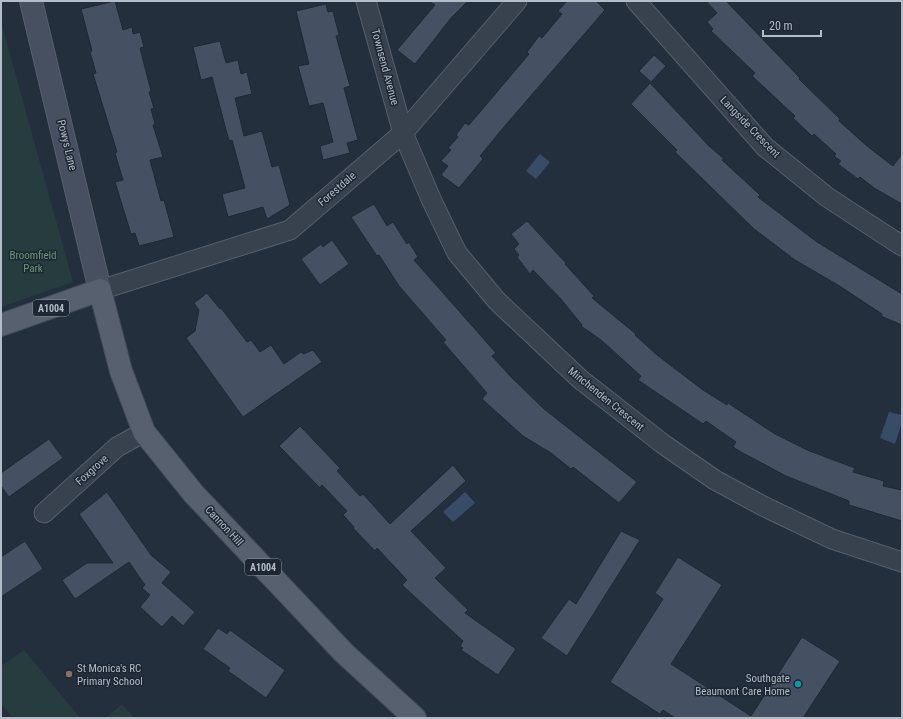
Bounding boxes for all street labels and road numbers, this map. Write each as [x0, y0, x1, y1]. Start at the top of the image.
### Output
street label: Townsend Avenue [369, 27, 401, 107]
street label: Langside Crescent [717, 94, 783, 160]
street label: Powys Lane [54, 118, 80, 172]
street label: Forestdale [315, 169, 359, 209]
road number: A1004 [33, 300, 69, 316]
street label: Minchenden Crescent [565, 364, 647, 434]
street label: Foxgrove [73, 452, 111, 488]
street label: Cannon Hill [202, 503, 246, 549]
road number: A1004 [245, 559, 281, 575]

